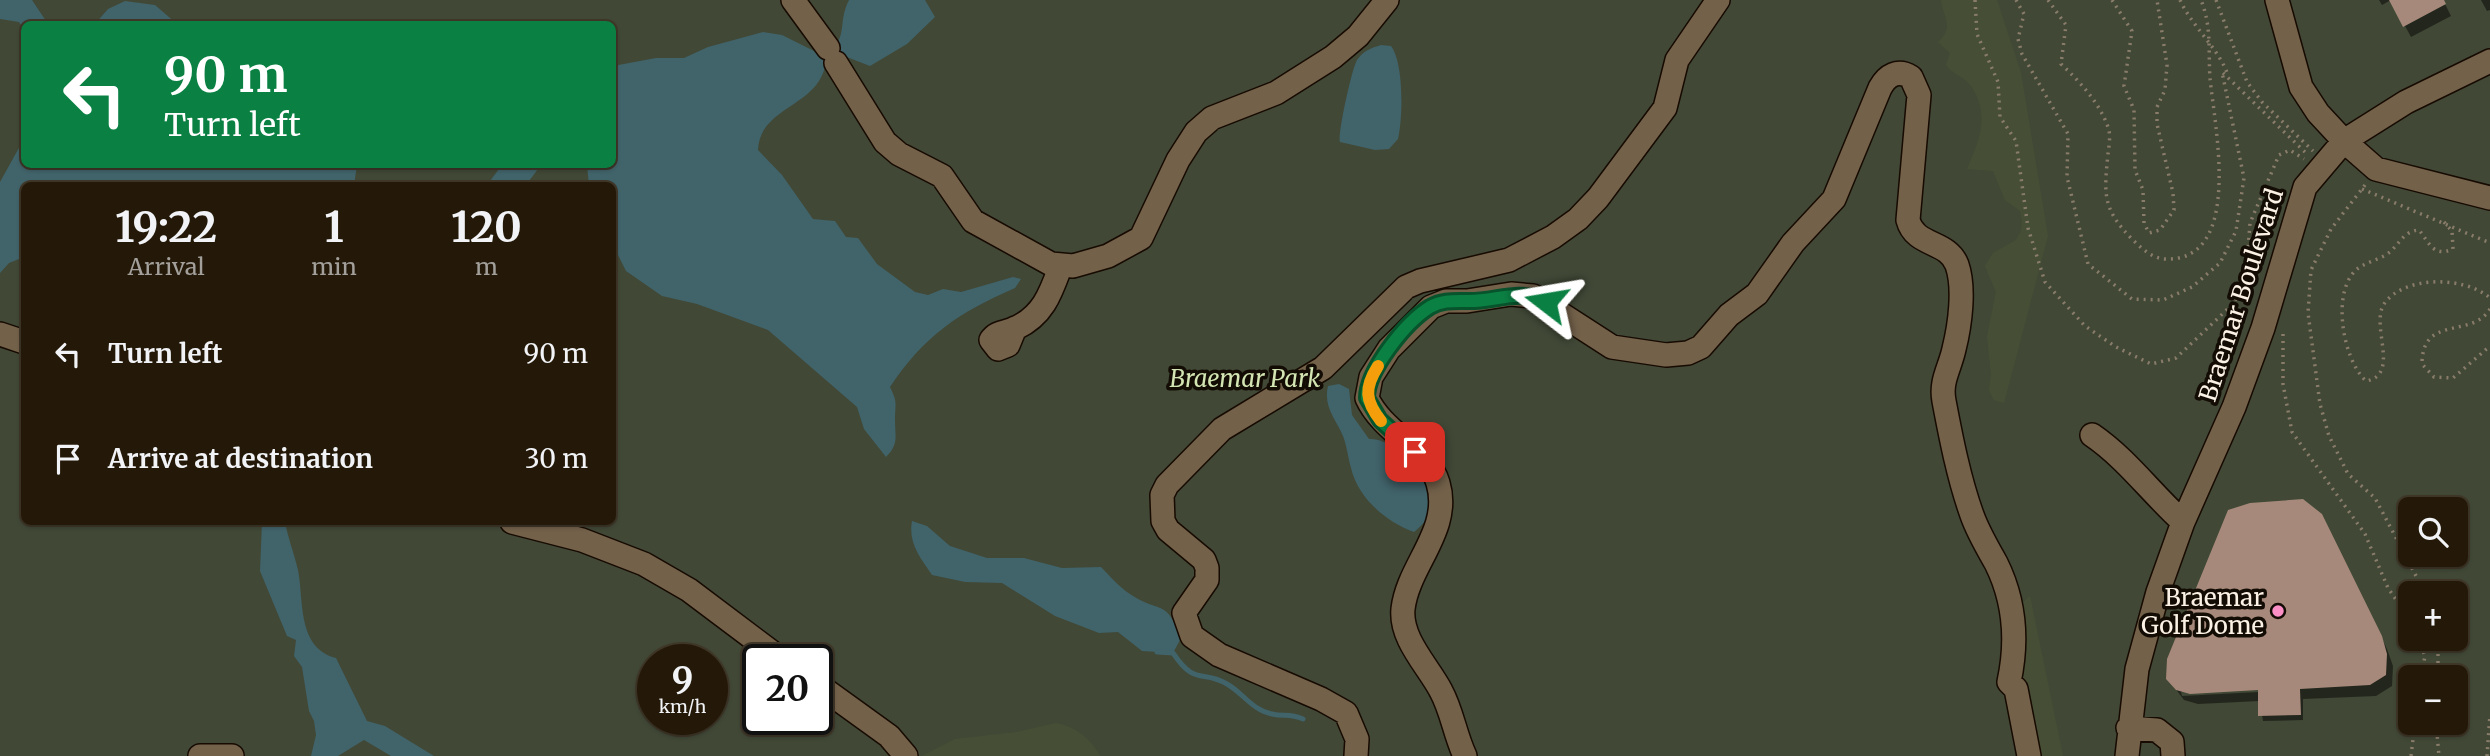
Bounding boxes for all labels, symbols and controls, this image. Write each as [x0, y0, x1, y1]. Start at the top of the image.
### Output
text: 90 m [164, 44, 288, 105]
icon: left [49, 49, 140, 140]
text: Turn left [164, 105, 301, 145]
street label: Braemar Boulevard [2192, 185, 2290, 405]
text: 19:22 [115, 201, 217, 253]
text: 1 [324, 201, 344, 253]
text: 120 [451, 201, 522, 253]
text: Arrival [128, 252, 205, 281]
text: min [311, 252, 357, 281]
text: m [475, 252, 498, 281]
position arrow [1509, 265, 1583, 339]
icon: left [49, 335, 87, 373]
text: Turn left [108, 337, 222, 370]
text: 90 m [524, 337, 588, 370]
park label: Braemar Park [1170, 363, 1320, 394]
pin [1385, 422, 1445, 482]
icon: arrive [1396, 433, 1434, 471]
icon: arrive [49, 440, 87, 478]
text: Arrive at destination [108, 442, 373, 475]
text: 30 m [525, 442, 588, 475]
map controls [2398, 497, 2468, 735]
button: search [2398, 497, 2468, 567]
button: + [2398, 581, 2468, 651]
place label: Braemar Golf Dome [2141, 582, 2264, 641]
marker: Braemar Golf Dome [2270, 603, 2286, 619]
speed limit sign: 20 [742, 644, 833, 735]
text: 9 [672, 658, 693, 702]
button: − [2398, 665, 2468, 735]
text: km/h [659, 695, 706, 718]

